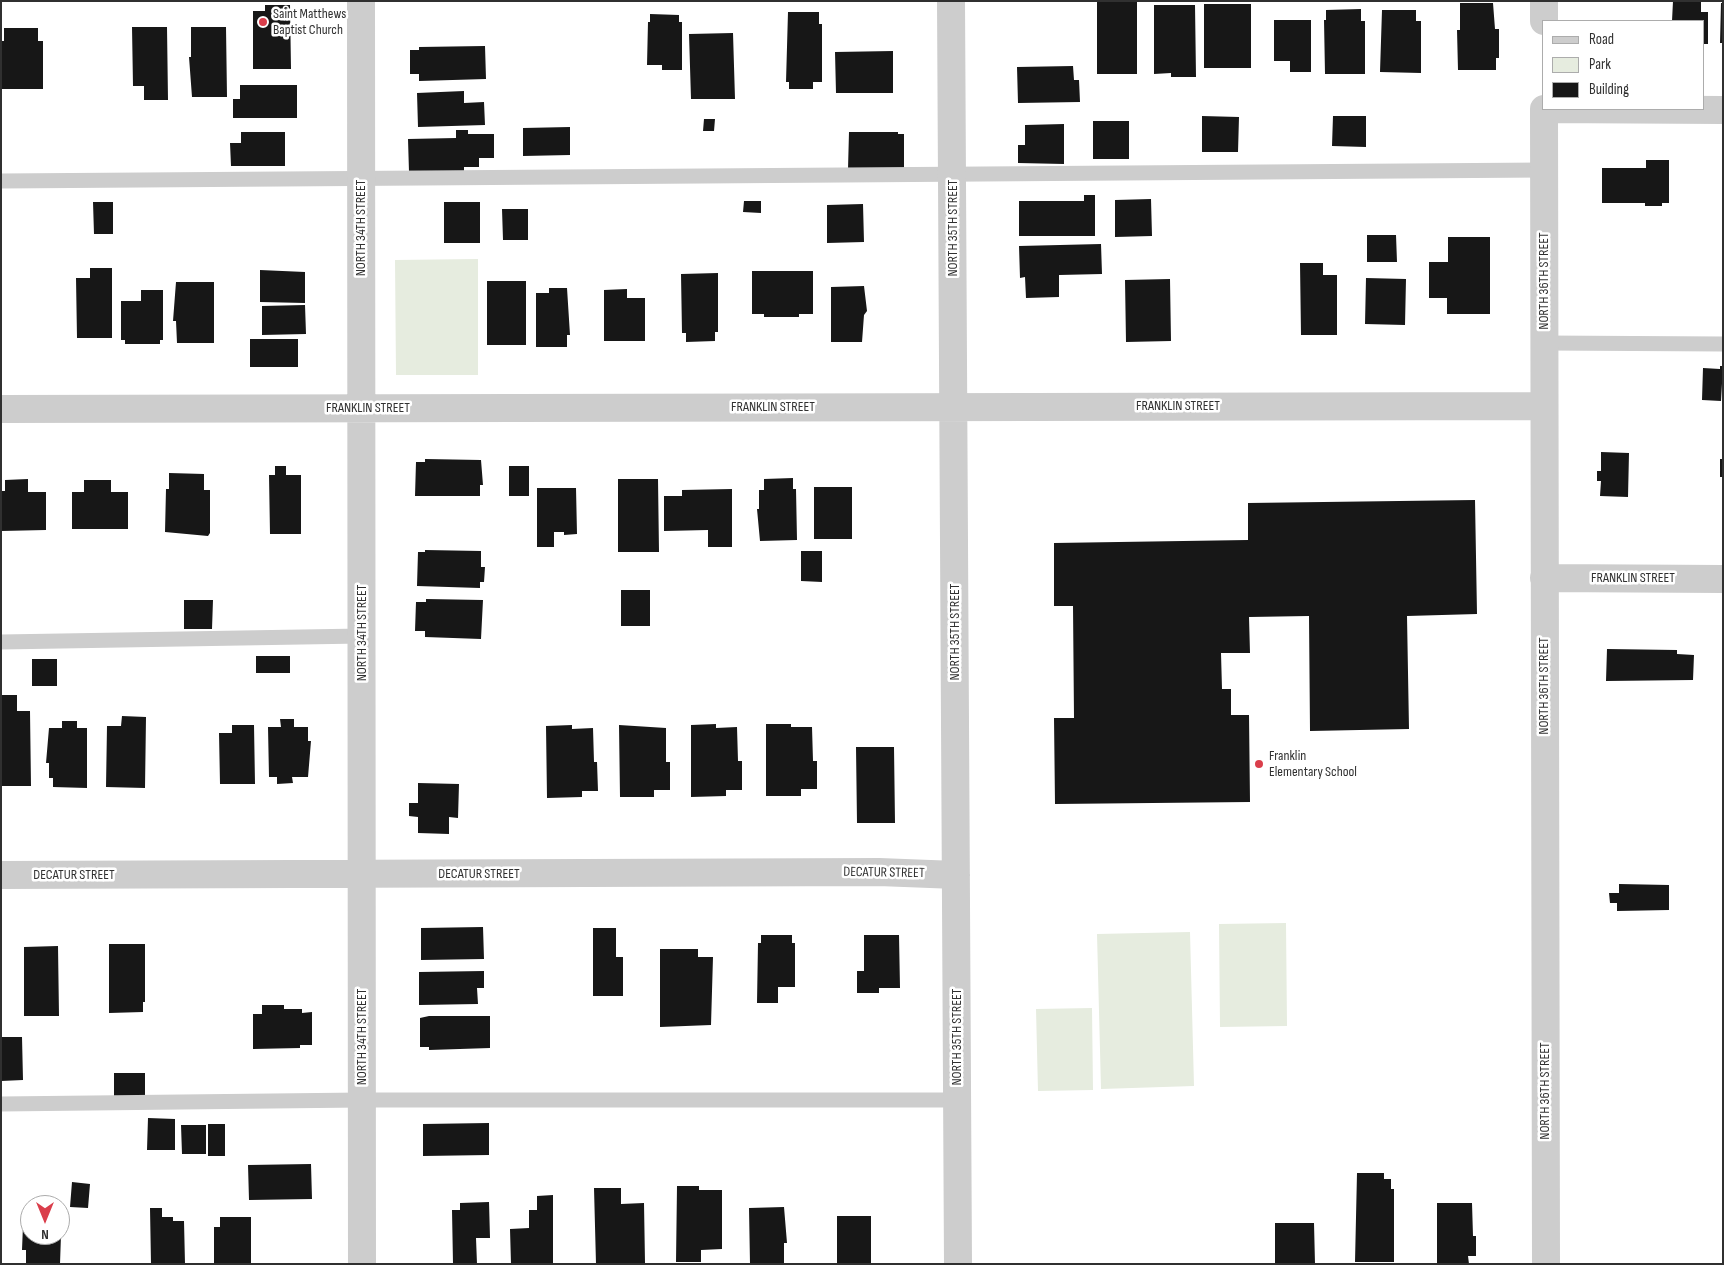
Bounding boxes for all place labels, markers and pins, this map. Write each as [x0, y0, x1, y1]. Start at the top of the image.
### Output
place label: Saint Matthews Baptist Church [273, 6, 346, 38]
marker: Saint Matthews Baptist Church [257, 16, 269, 28]
place label: Franklin Elementary School [1269, 748, 1357, 780]
marker: Franklin Elementary School [1253, 758, 1265, 770]

